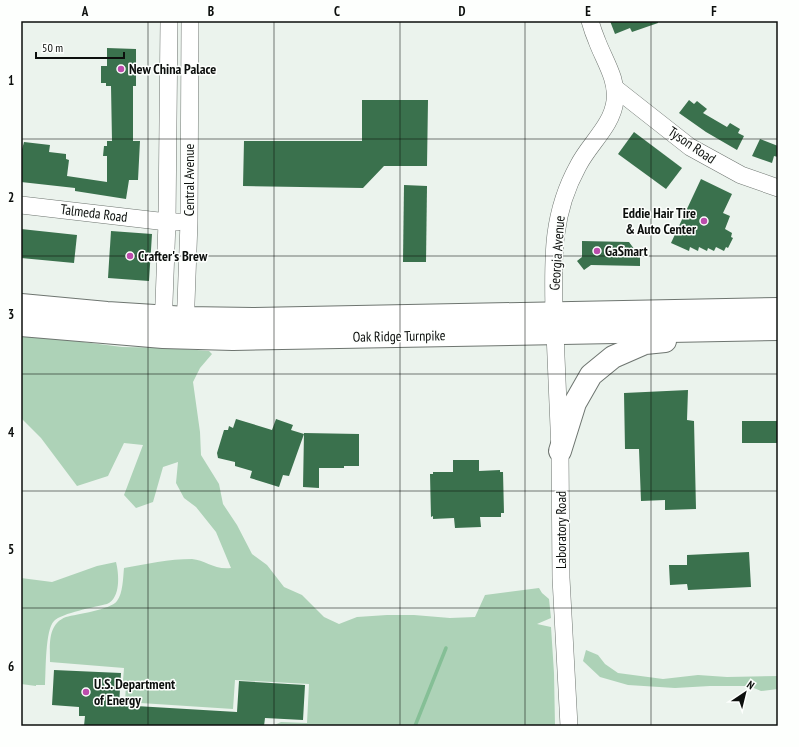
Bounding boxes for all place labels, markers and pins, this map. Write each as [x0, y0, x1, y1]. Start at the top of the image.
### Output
place label: New China Palace [129, 60, 216, 78]
marker: New China Palace [116, 64, 126, 74]
place label: Eddie Hair Tire & Auto Center [623, 204, 697, 238]
marker: Eddie Hair Tire & Auto Center [699, 216, 709, 226]
place label: GaSmart [605, 242, 648, 260]
marker: GaSmart [592, 246, 602, 256]
place label: Crafter's Brew [138, 247, 208, 265]
marker: Crafter's Brew [125, 251, 135, 261]
place label: U.S. Department of Energy [94, 675, 175, 709]
marker: U.S. Department of Energy [81, 687, 91, 697]

